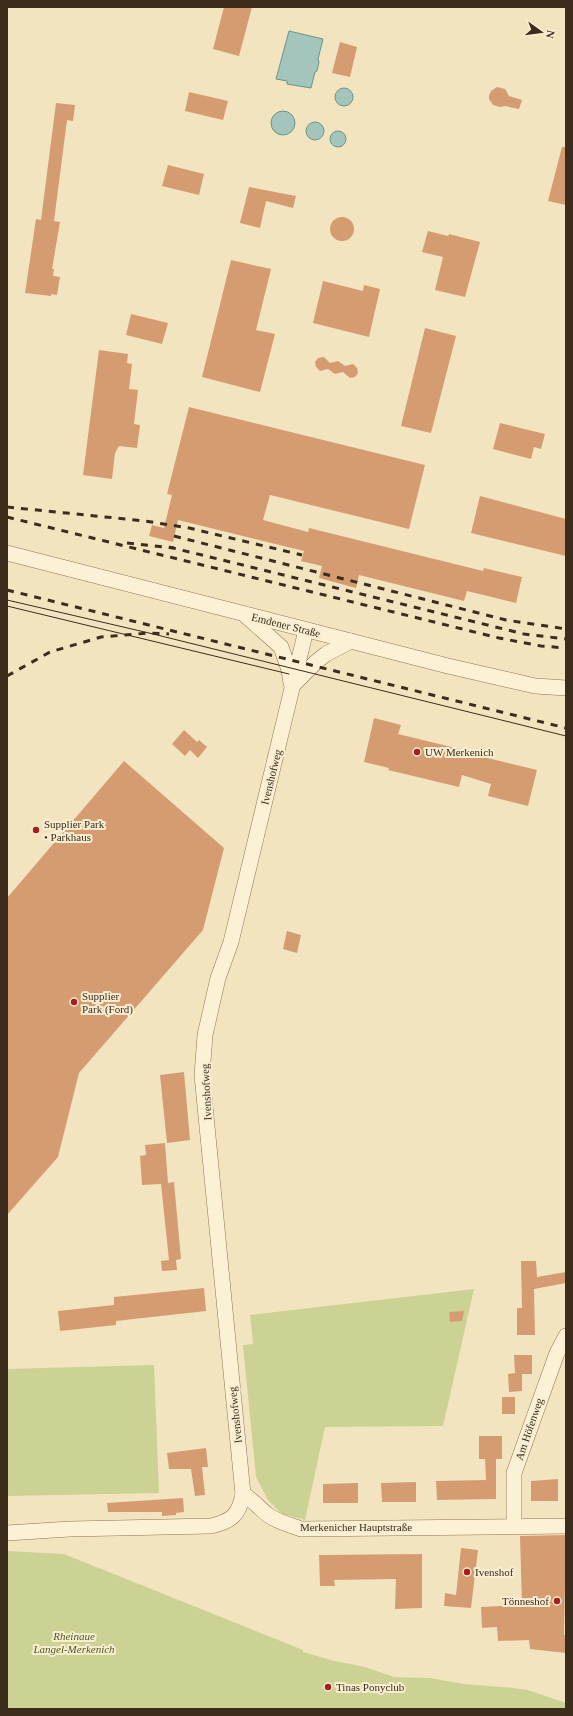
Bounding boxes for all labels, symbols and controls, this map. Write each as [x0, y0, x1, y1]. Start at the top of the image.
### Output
north arrow [521, 12, 561, 52]
text: N [544, 29, 557, 40]
street label: Emdener Straße [250, 611, 322, 639]
place label: UW Merkenich [425, 746, 494, 758]
marker: UW Merkenich [412, 747, 422, 757]
street label: Ivenshofweg [258, 748, 284, 806]
place label: Supplier Park • Parkhaus [44, 818, 105, 843]
marker: Supplier Park • Parkhaus [31, 825, 41, 835]
place label: Supplier Park (Ford) [82, 990, 133, 1016]
marker: Supplier Park (Ford) [69, 997, 79, 1007]
street label: Ivenshofweg [198, 1063, 213, 1121]
street label: Ivenshofweg [226, 1386, 244, 1444]
street label: Am Höfenweg [513, 1396, 545, 1462]
street label: Merkenicher Hauptstraße [300, 1521, 412, 1533]
place label: Ivenshof [475, 1566, 514, 1578]
marker: Ivenshof [462, 1567, 472, 1577]
place label: Tönneshof [502, 1595, 549, 1607]
marker: Tönneshof [552, 1596, 562, 1606]
park label: Rheinaue Langel-Merkenich [32, 1630, 115, 1655]
place label: Tinas Ponyclub [336, 1681, 405, 1693]
marker: Tinas Ponyclub [323, 1682, 333, 1692]

